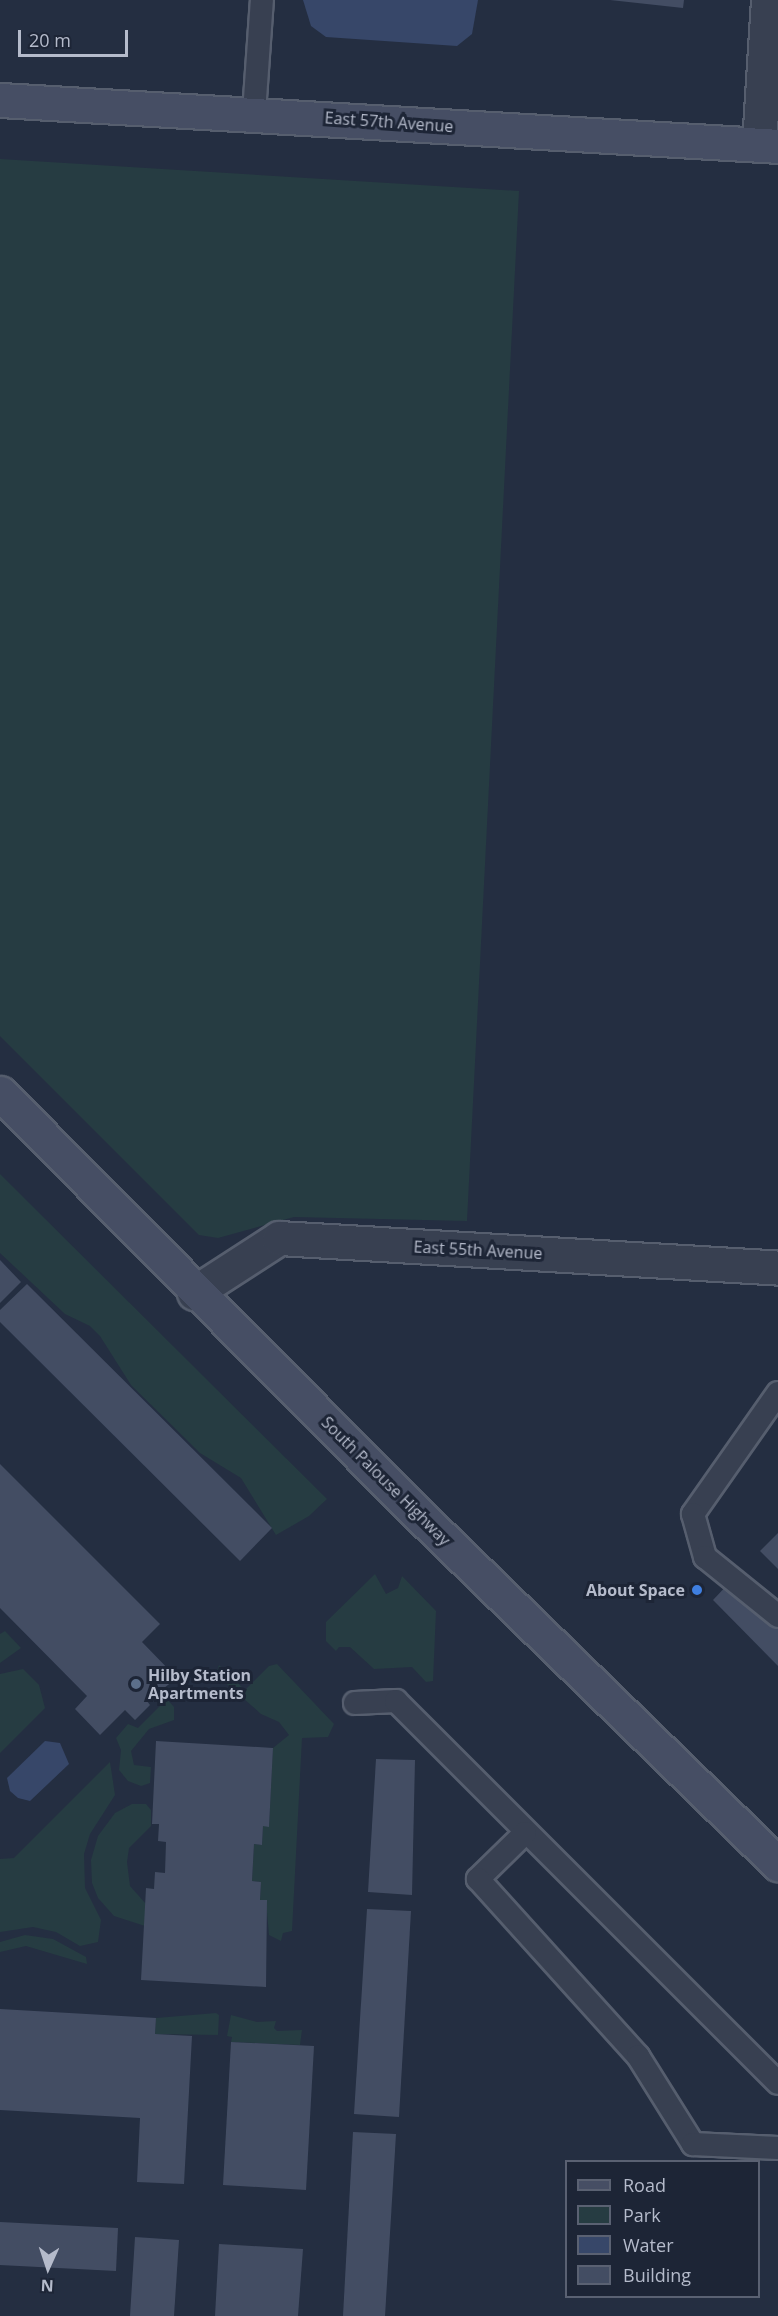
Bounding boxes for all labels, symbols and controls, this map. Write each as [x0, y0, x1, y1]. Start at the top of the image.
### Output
scale bar [21, 18, 130, 56]
text: 20 m [29, 28, 71, 52]
street label: East 57th Avenue [324, 108, 454, 136]
street label: East 55th Avenue [413, 1237, 543, 1263]
street label: South Palouse Highway [318, 1413, 454, 1549]
place label: About Space [586, 1580, 685, 1600]
marker: About Space [690, 1583, 704, 1597]
place label: Hilby Station Apartments [148, 1665, 251, 1703]
marker: Hilby Station Apartments [129, 1677, 143, 1691]
legend [565, 2160, 760, 2298]
text: Road [623, 2173, 666, 2197]
text: Park [623, 2203, 661, 2227]
text: Water [623, 2233, 674, 2257]
north arrow [18, 2238, 78, 2298]
text: Building [623, 2263, 691, 2287]
text: N [40, 2275, 54, 2297]

